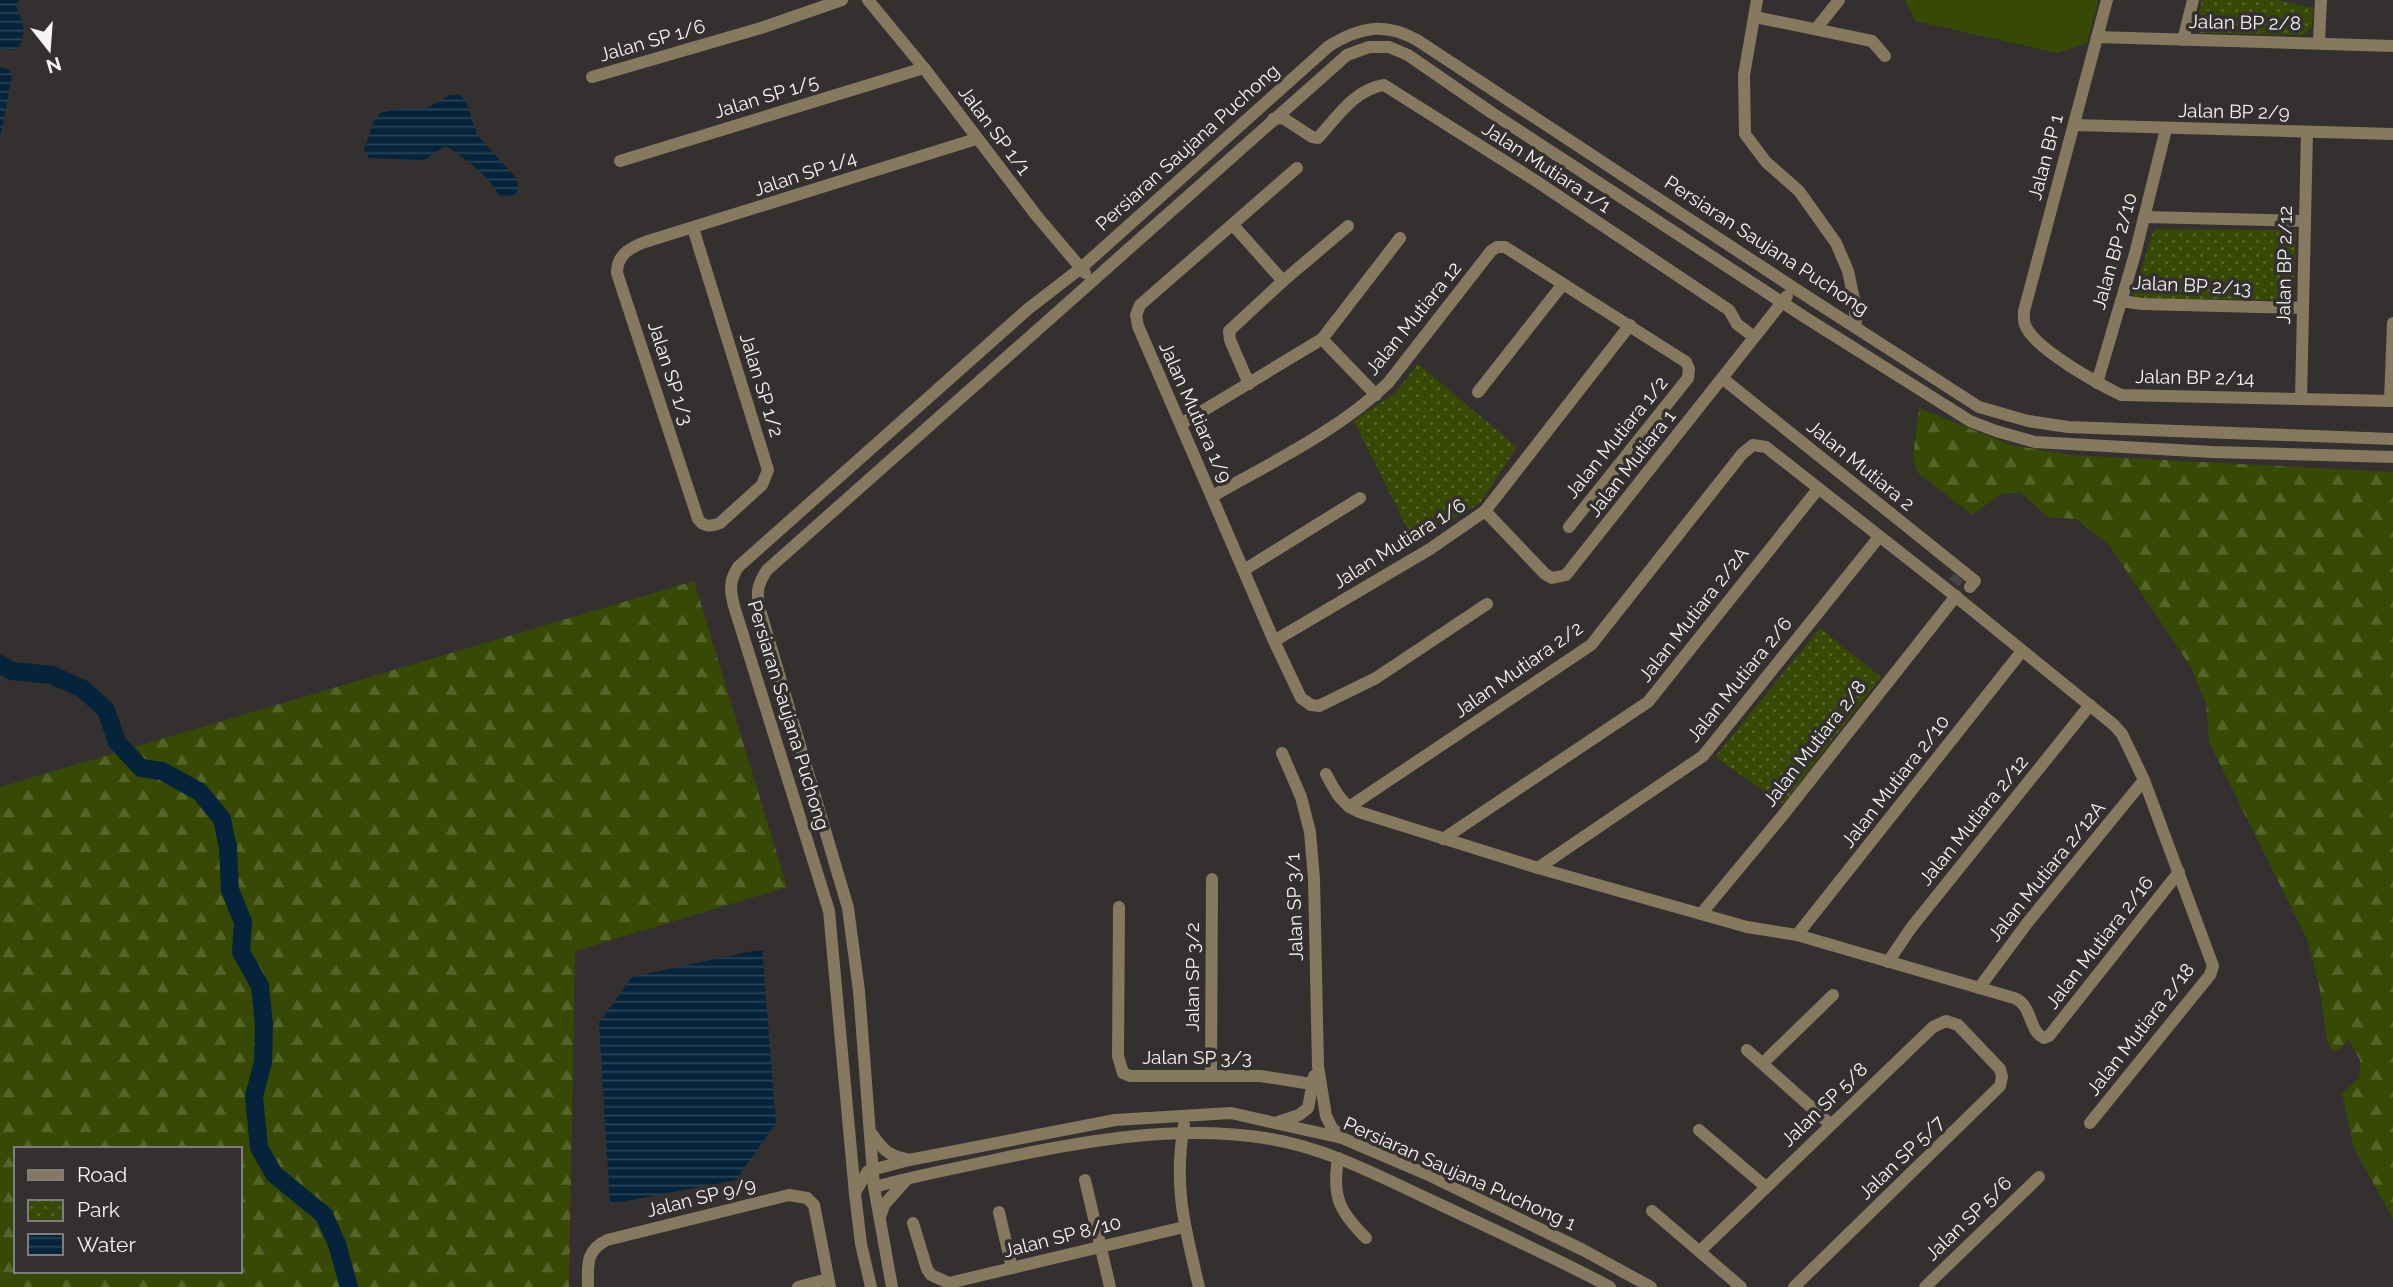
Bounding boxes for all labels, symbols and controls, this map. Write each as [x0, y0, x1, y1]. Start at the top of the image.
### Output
street label: Jalan BP 2/8 [2189, 10, 2301, 34]
north arrow [14, 14, 84, 84]
street label: Jalan SP 1/6 [596, 14, 708, 66]
text: N [44, 53, 64, 78]
street label: Persiaran Saujana Puchong [1091, 59, 1283, 235]
street label: Jalan SP 1/5 [711, 70, 821, 122]
street label: Jalan SP 1/1 [954, 81, 1036, 179]
street label: Jalan BP 2/9 [2178, 99, 2290, 123]
street label: Jalan BP 1 [2023, 112, 2067, 202]
street label: Jalan Mutiara 1/1 [1479, 117, 1615, 217]
street label: Jalan SP 1/4 [751, 146, 859, 200]
street label: Persiaran Saujana Puchong [1661, 171, 1873, 319]
street label: Jalan BP 2/10 [2087, 190, 2141, 312]
street label: Jalan BP 2/12 [2272, 206, 2296, 324]
street label: Jalan Mutiara 12 [1361, 257, 1465, 379]
street label: Jalan BP 2/13 [2132, 271, 2252, 299]
street label: Jalan SP 1/3 [644, 318, 698, 428]
street label: Jalan SP 1/2 [736, 330, 788, 440]
street label: Jalan Mutiara 1/9 [1155, 338, 1237, 486]
street label: Jalan BP 2/14 [2135, 365, 2255, 389]
street label: Jalan Mutiara 1/2 [1560, 371, 1672, 503]
street label: Jalan Mutiara 1 [1582, 405, 1680, 521]
street label: Jalan Mutiara 2 [1803, 415, 1919, 515]
street label: Jalan Mutiara 1/6 [1329, 493, 1469, 593]
street label: Jalan Mutiara 2/2A [1634, 542, 1753, 686]
street label: Persiaran Saujana Puchong [744, 598, 834, 832]
street label: Jalan Mutiara 2/6 [1682, 612, 1796, 746]
street label: Jalan Mutiara 2/2 [1449, 616, 1587, 722]
street label: Jalan Mutiara 2/8 [1758, 676, 1870, 810]
street label: Jalan Mutiara 2/10 [1836, 710, 1954, 852]
street label: Jalan Mutiara 2/12 [1914, 751, 2032, 889]
street label: Jalan Mutiara 2/12A [1983, 797, 2109, 945]
street label: Jalan SP 3/1 [1281, 853, 1307, 961]
street label: Jalan Mutiara 2/16 [2040, 871, 2158, 1013]
street label: Jalan SP 3/2 [1181, 922, 1203, 1032]
street label: Jalan Mutiara 2/18 [2082, 958, 2198, 1100]
street label: Jalan SP 3/3 [1142, 1046, 1252, 1068]
street label: Jalan SP 5/8 [1776, 1057, 1872, 1151]
street label: Jalan SP 5/7 [1854, 1111, 1948, 1203]
street label: Persiaran Saujana Puchong 1 [1340, 1112, 1580, 1234]
legend [14, 1147, 242, 1273]
text: Road [77, 1162, 127, 1187]
street label: Jalan SP 5/6 [1920, 1171, 2016, 1265]
street label: Jalan SP 9/9 [644, 1173, 758, 1221]
text: Park [77, 1197, 120, 1222]
street label: Jalan SP 8/10 [1001, 1211, 1123, 1261]
text: Water [77, 1232, 136, 1257]

